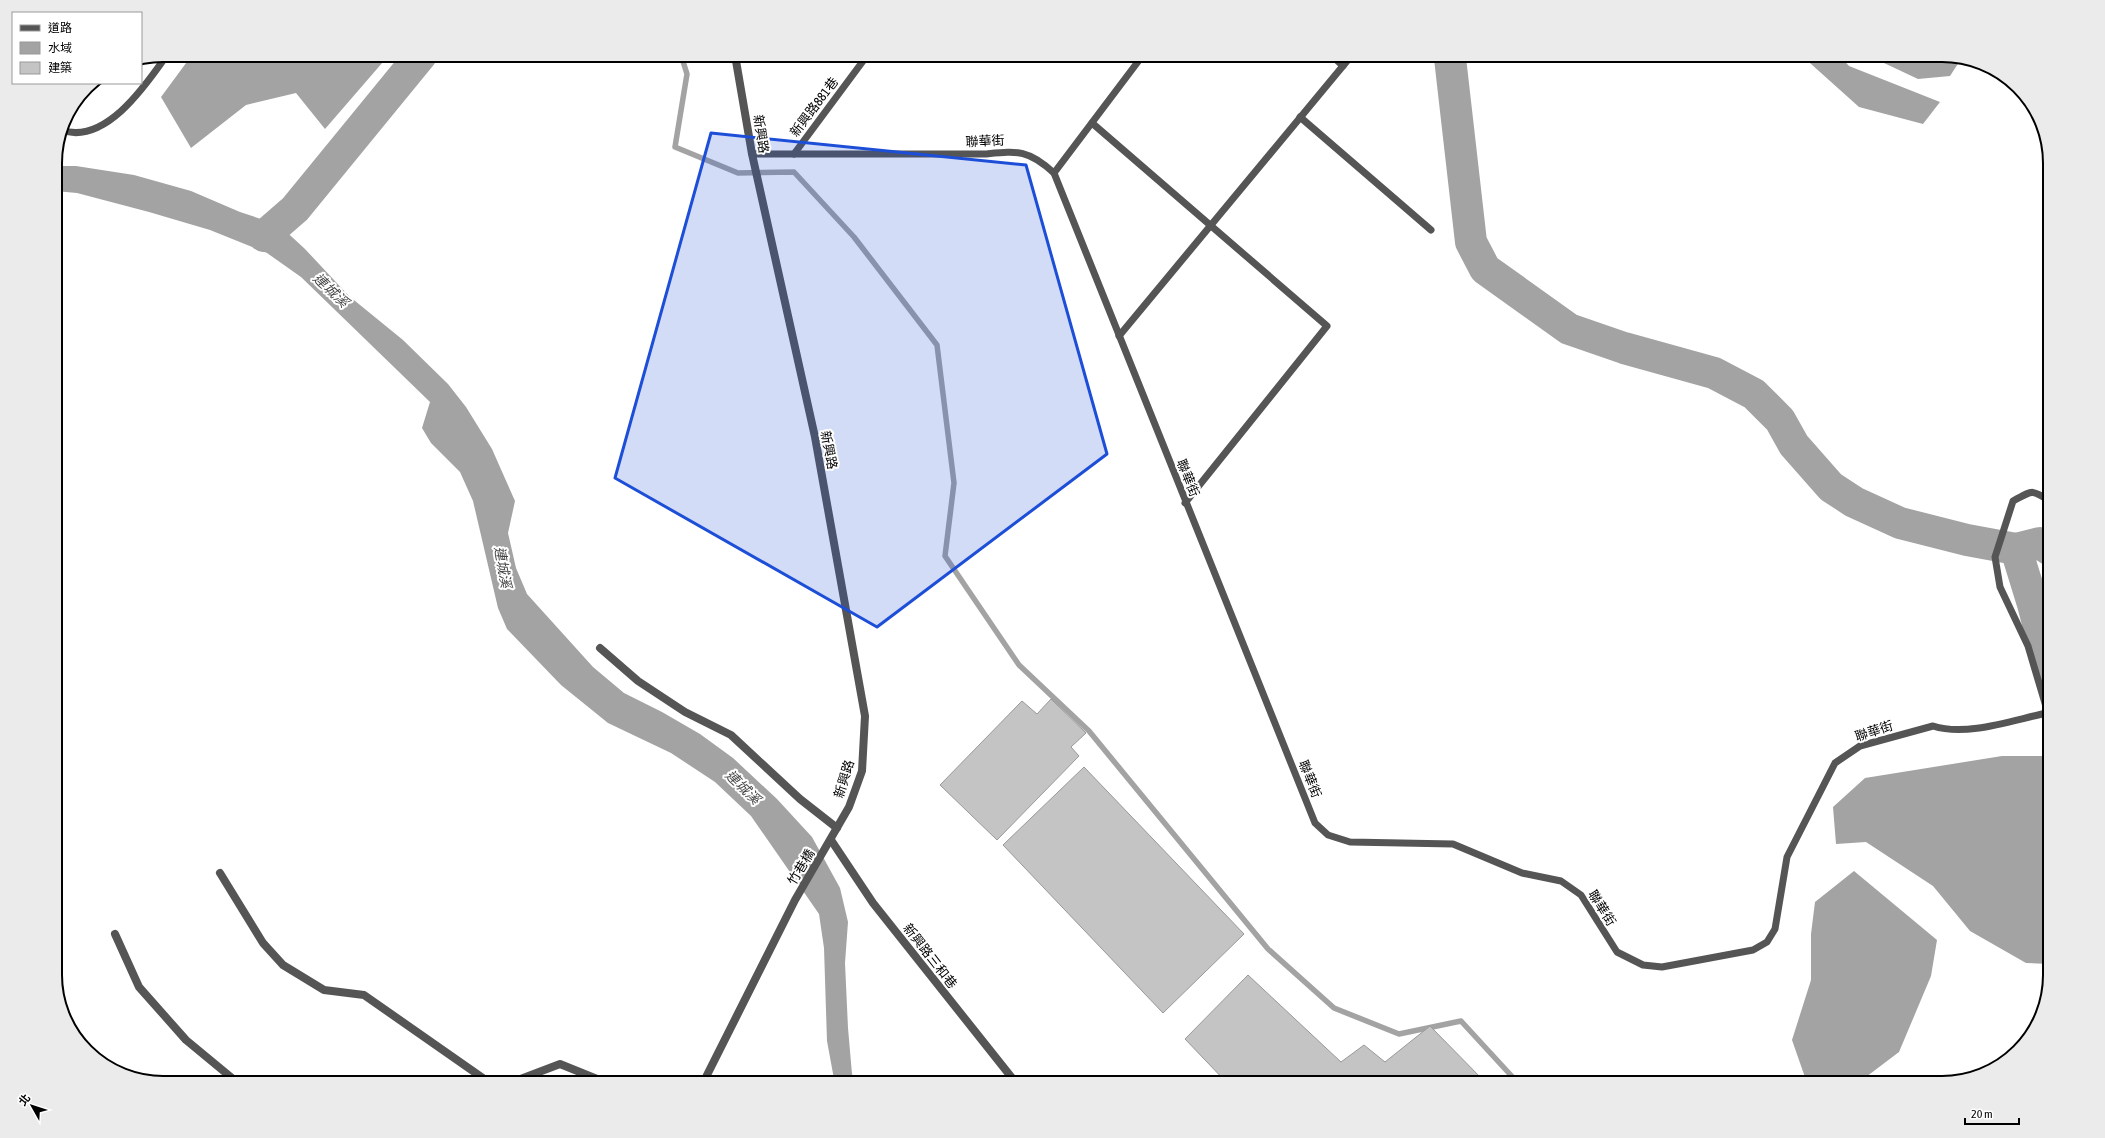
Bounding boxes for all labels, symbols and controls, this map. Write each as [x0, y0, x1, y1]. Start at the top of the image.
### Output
legend [12, 12, 142, 84]
text: 道路 [48, 21, 72, 35]
text: 水域 [48, 41, 72, 55]
text: 建築 [48, 61, 72, 75]
street label: 新興路881巷 [787, 74, 841, 140]
street label: 新興路 [751, 114, 771, 154]
street label: 聯華街 [965, 132, 1005, 150]
water label: 連城溪 [310, 270, 353, 312]
street label: 新興路 [818, 429, 840, 471]
street label: 聯華街 [1174, 457, 1202, 499]
water label: 連城溪 [491, 545, 515, 591]
street label: 聯華街 [1853, 718, 1895, 744]
street label: 新興路 [831, 758, 857, 800]
street label: 聯華街 [1296, 758, 1324, 800]
water label: 連城溪 [722, 767, 765, 809]
street label: 竹巷橋 [785, 846, 817, 888]
street label: 聯華街 [1585, 887, 1619, 929]
street label: 新興路三和巷 [900, 921, 960, 991]
north arrow [12, 1086, 52, 1126]
text: 北 [16, 1092, 32, 1108]
scale bar [1965, 1100, 2019, 1126]
text: 20 m [1971, 1107, 1993, 1121]

